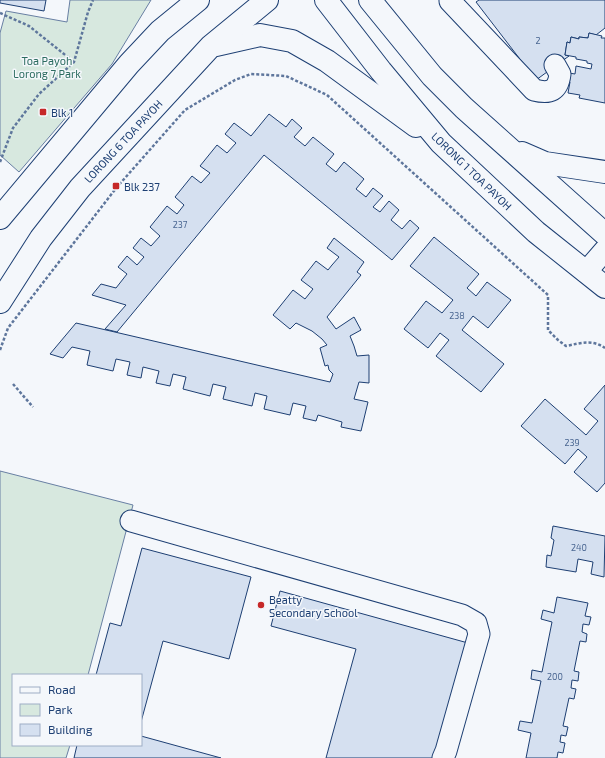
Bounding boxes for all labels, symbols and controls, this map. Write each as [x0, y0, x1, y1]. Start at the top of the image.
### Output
house number: 2 [535, 35, 541, 46]
park label: Toa Payoh Lorong 7 Park [13, 54, 81, 80]
street label: LORONG 6 TOA PAYOH [81, 97, 165, 185]
place label: Blk 1 [51, 106, 73, 119]
marker: Blk 1 [38, 107, 48, 117]
street label: LORONG 1 TOA PAYOH [429, 129, 515, 213]
place label: Blk 237 [124, 180, 160, 193]
marker: Blk 237 [111, 181, 121, 191]
house number: 237 [173, 219, 188, 230]
house number: 238 [449, 310, 465, 321]
house number: 239 [564, 437, 580, 448]
house number: 240 [571, 542, 587, 553]
place label: Beatty Secondary School [269, 593, 358, 619]
marker: Beatty Secondary School [256, 600, 266, 610]
house number: 200 [547, 671, 563, 682]
legend [12, 674, 142, 746]
text: Road [48, 682, 76, 696]
text: Park [48, 702, 73, 716]
text: Building [48, 722, 93, 736]

